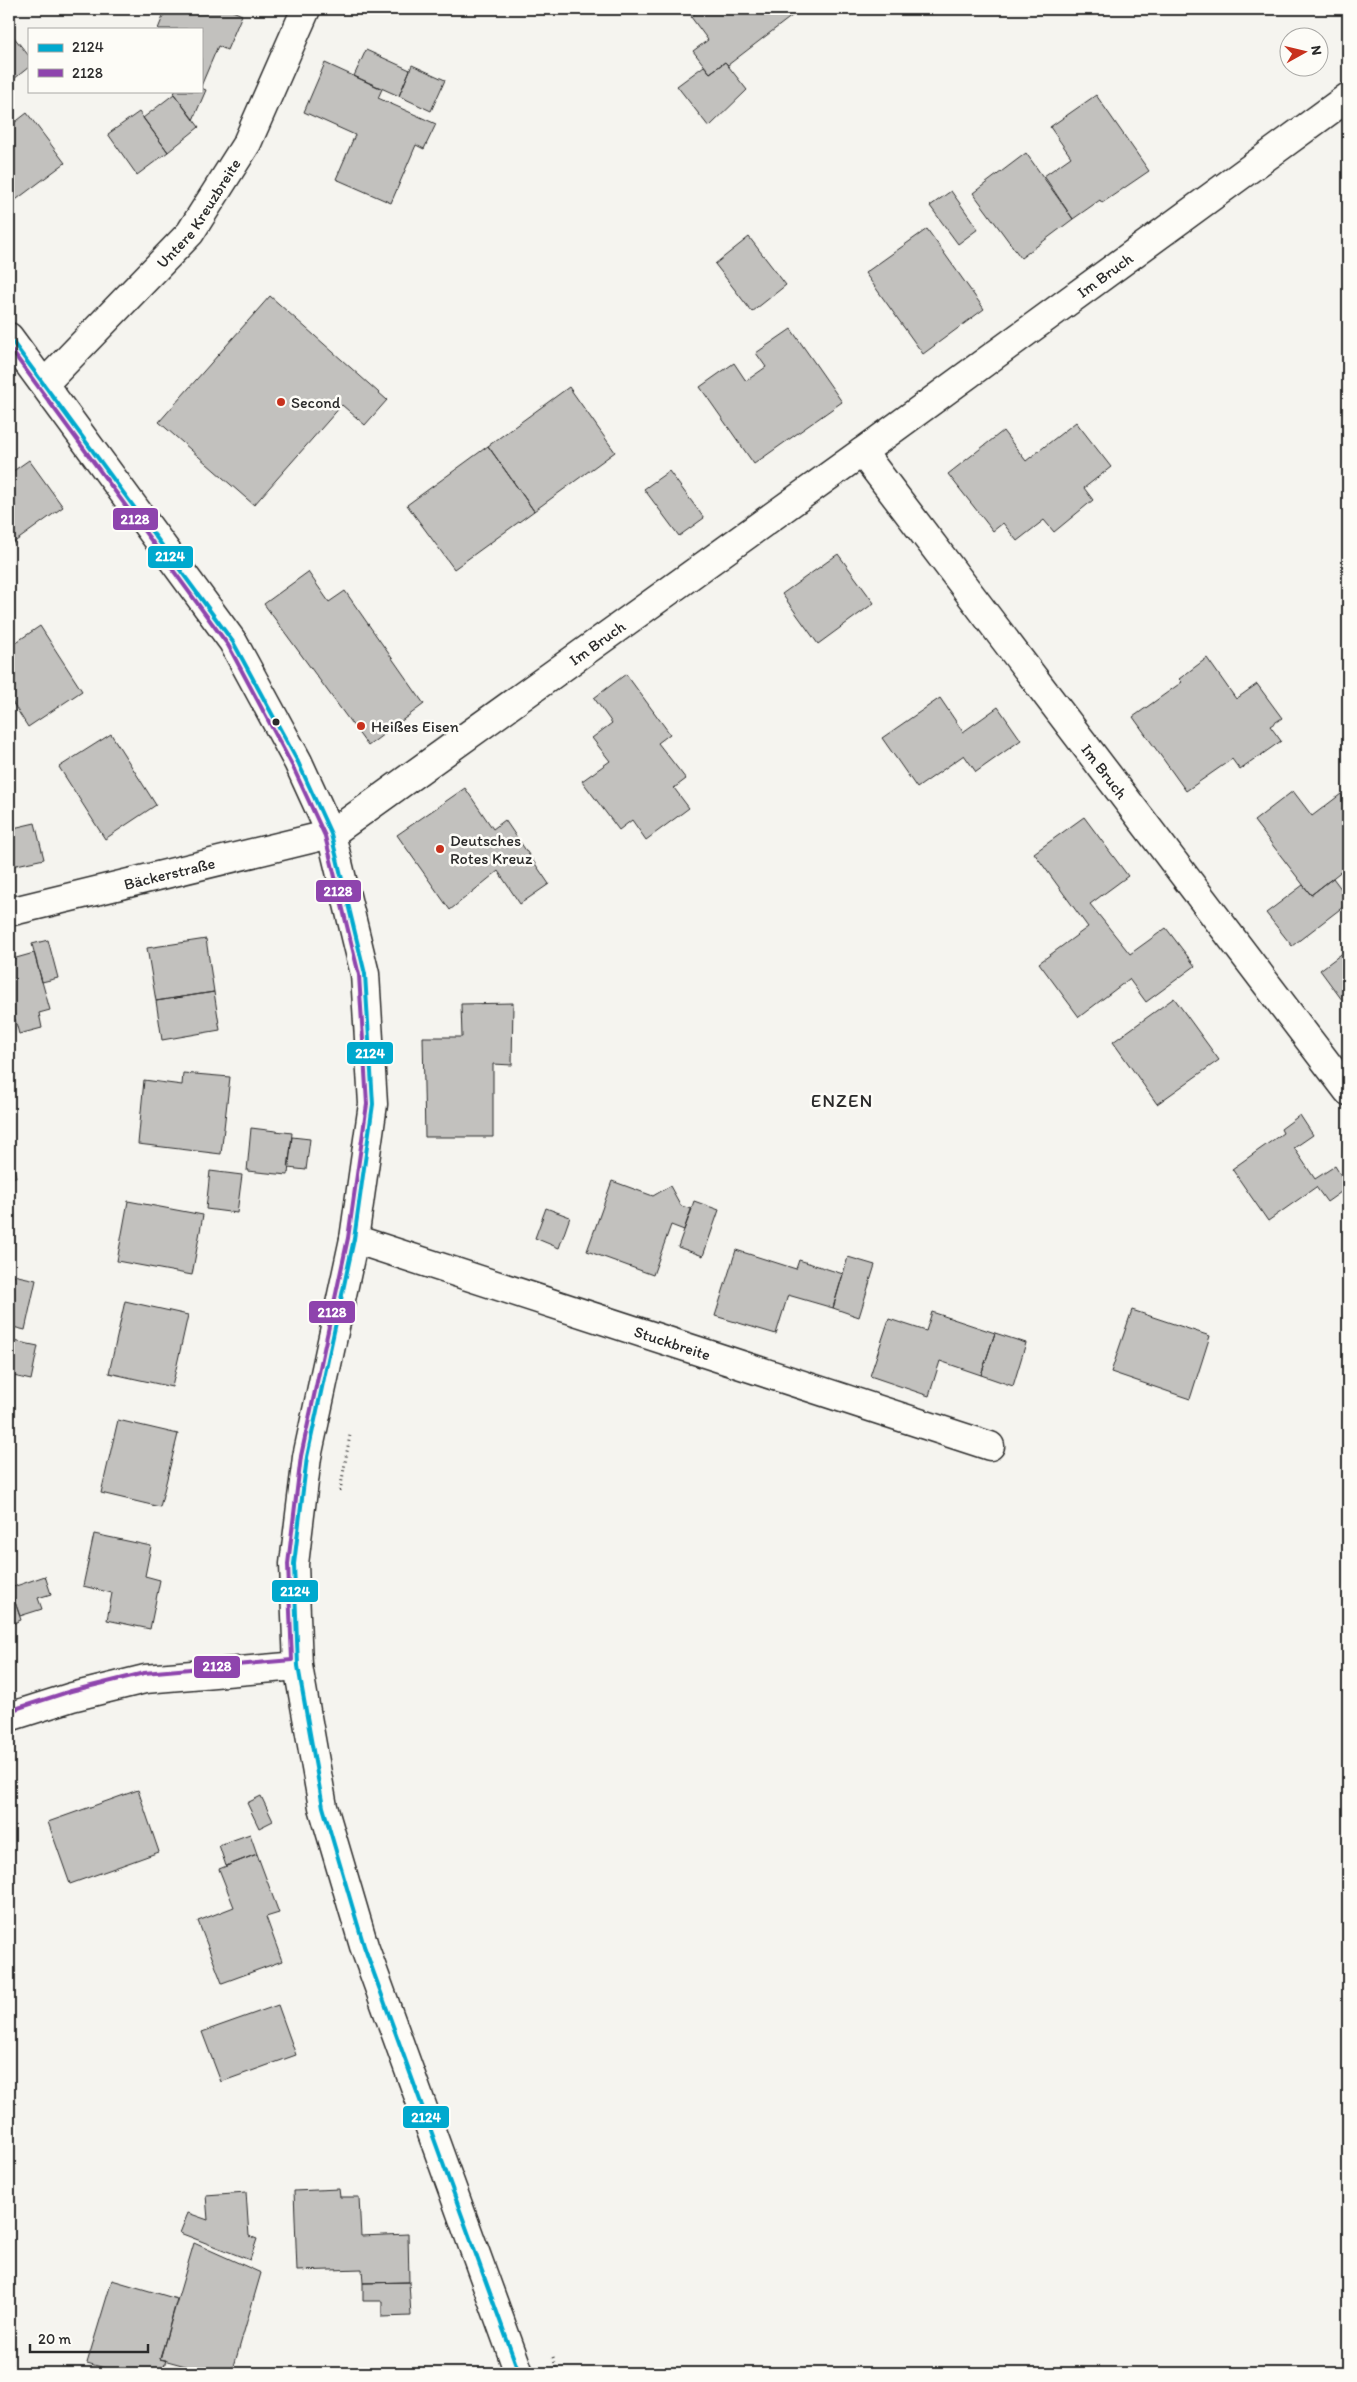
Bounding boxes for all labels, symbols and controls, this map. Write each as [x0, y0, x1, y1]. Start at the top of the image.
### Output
legend [28, 28, 202, 92]
north arrow [1280, 28, 1330, 78]
text: 2124 [72, 38, 104, 56]
text: N [1307, 44, 1325, 56]
text: 2128 [72, 64, 103, 82]
street label: Untere Kreuzbreite [152, 155, 244, 272]
street label: Im Bruch [1073, 248, 1137, 301]
place label: Second [291, 393, 341, 412]
marker: Second [275, 396, 287, 408]
line badge: 2128 [112, 507, 159, 531]
text: 2128 [121, 511, 150, 528]
line badge: 2124 [147, 545, 194, 569]
text: 2124 [155, 548, 185, 565]
street label: Im Bruch [565, 616, 629, 669]
unlabelled marker [271, 717, 281, 727]
place label: Heißes Eisen [371, 717, 459, 736]
marker: Heißes Eisen [355, 720, 367, 732]
street label: Im Bruch [1078, 740, 1132, 803]
place label: Deutsches Rotes Kreuz [450, 831, 533, 868]
marker: Deutsches Rotes Kreuz [434, 843, 446, 855]
street label: Bäckerstraße [122, 853, 217, 893]
line badge: 2128 [315, 879, 362, 903]
text: 2128 [324, 883, 353, 900]
line badge: 2124 [346, 1041, 394, 1065]
text: 2124 [355, 1045, 385, 1062]
district label: ENZEN [811, 1089, 873, 1112]
line badge: 2128 [308, 1300, 356, 1324]
text: 2128 [318, 1304, 347, 1321]
street label: Stuckbreite [632, 1321, 713, 1364]
line badge: 2124 [271, 1579, 319, 1603]
text: 2124 [280, 1583, 310, 1600]
line badge: 2128 [193, 1655, 241, 1679]
text: 2128 [203, 1658, 232, 1675]
line badge: 2124 [402, 2105, 450, 2129]
text: 2124 [411, 2109, 441, 2126]
scale bar [30, 2322, 148, 2354]
text: 20 m [38, 2330, 72, 2348]

